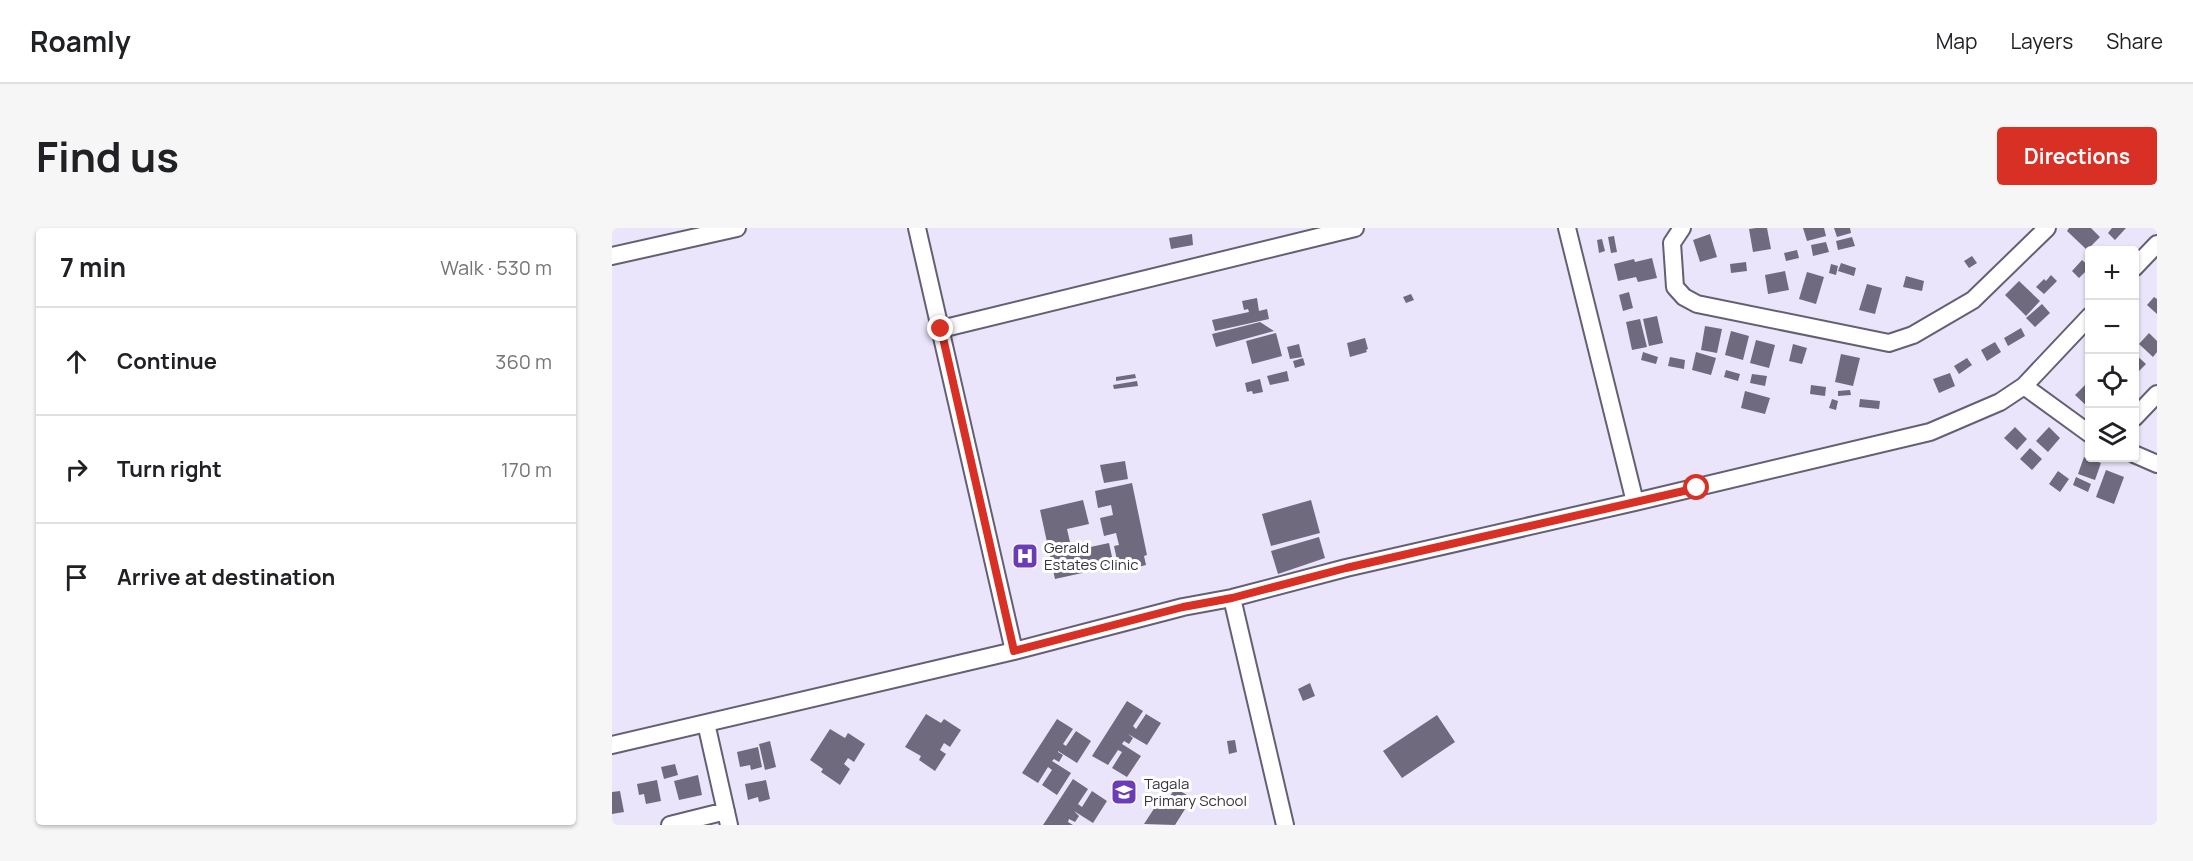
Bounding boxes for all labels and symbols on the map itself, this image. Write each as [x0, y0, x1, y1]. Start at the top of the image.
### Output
route end [927, 315, 953, 341]
route start [1683, 474, 1709, 500]
place label: Gerald Estates Clinic [1044, 537, 1139, 575]
hospital icon: Gerald Estates Clinic [1010, 541, 1040, 571]
place label: Tagala Primary School [1144, 773, 1247, 811]
school or university icon: Tagala Primary School [1109, 777, 1139, 807]

